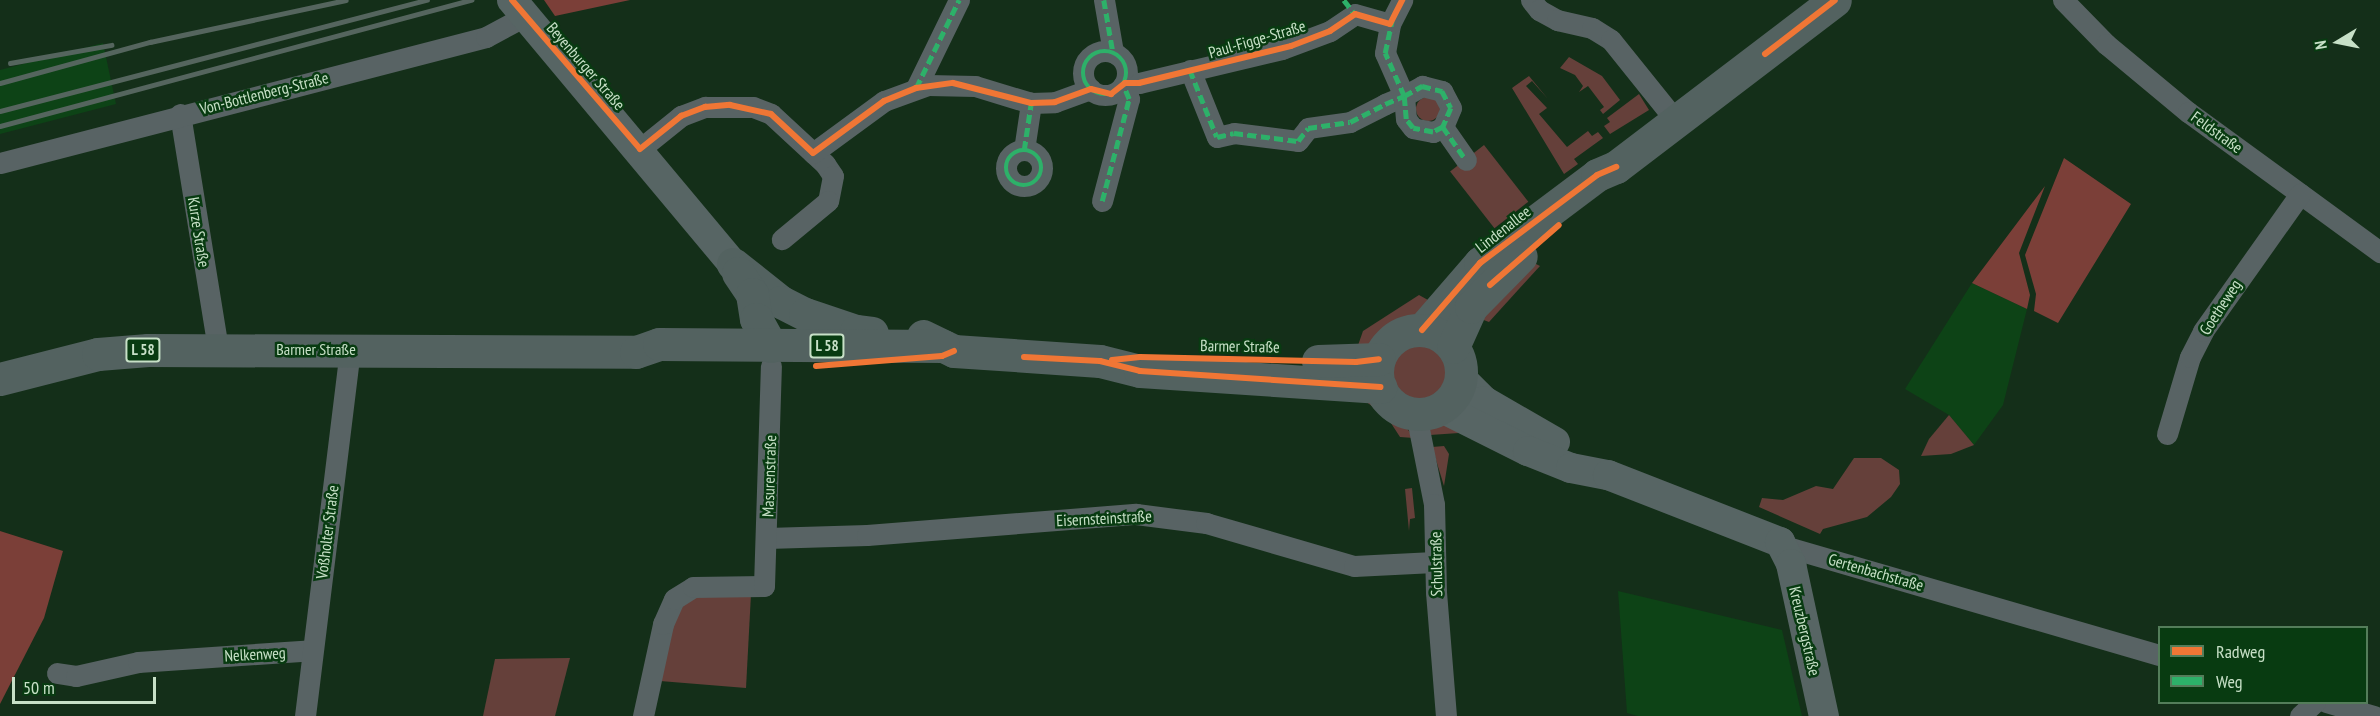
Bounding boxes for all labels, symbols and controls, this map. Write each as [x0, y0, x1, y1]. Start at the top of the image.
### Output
north arrow [2308, 12, 2368, 72]
street label: Paul-Figge-Straße [1206, 16, 1308, 62]
street label: Beyenburger Straße [543, 18, 629, 114]
text: N [2310, 39, 2331, 51]
street label: Von-Bottlenberg-Straße [198, 68, 330, 118]
street label: Feldstraße [2188, 107, 2246, 157]
street label: Kurze Straße [184, 195, 214, 269]
street label: Lindenallee [1472, 202, 1534, 256]
street label: Goetheweg [2195, 276, 2245, 338]
road number: L 58 [809, 334, 845, 358]
street label: Barmer Straße [1200, 336, 1280, 356]
road number: L 58 [125, 338, 161, 362]
street label: Barmer Straße [276, 339, 356, 359]
street label: Masurenstraße [758, 435, 780, 517]
street label: Voßholter Straße [312, 484, 342, 580]
street label: Eisernsteinstraße [1056, 506, 1152, 530]
street label: Schulstraße [1426, 531, 1446, 597]
street label: Gertenbachstraße [1826, 549, 1926, 595]
street label: Kreuzbergstraße [1785, 584, 1825, 678]
legend [2158, 626, 2368, 704]
text: Radweg [2216, 640, 2265, 663]
street label: Nelkenweg [224, 643, 286, 665]
scale bar [15, 665, 159, 703]
text: Weg [2216, 670, 2243, 693]
text: 50 m [23, 676, 55, 699]

